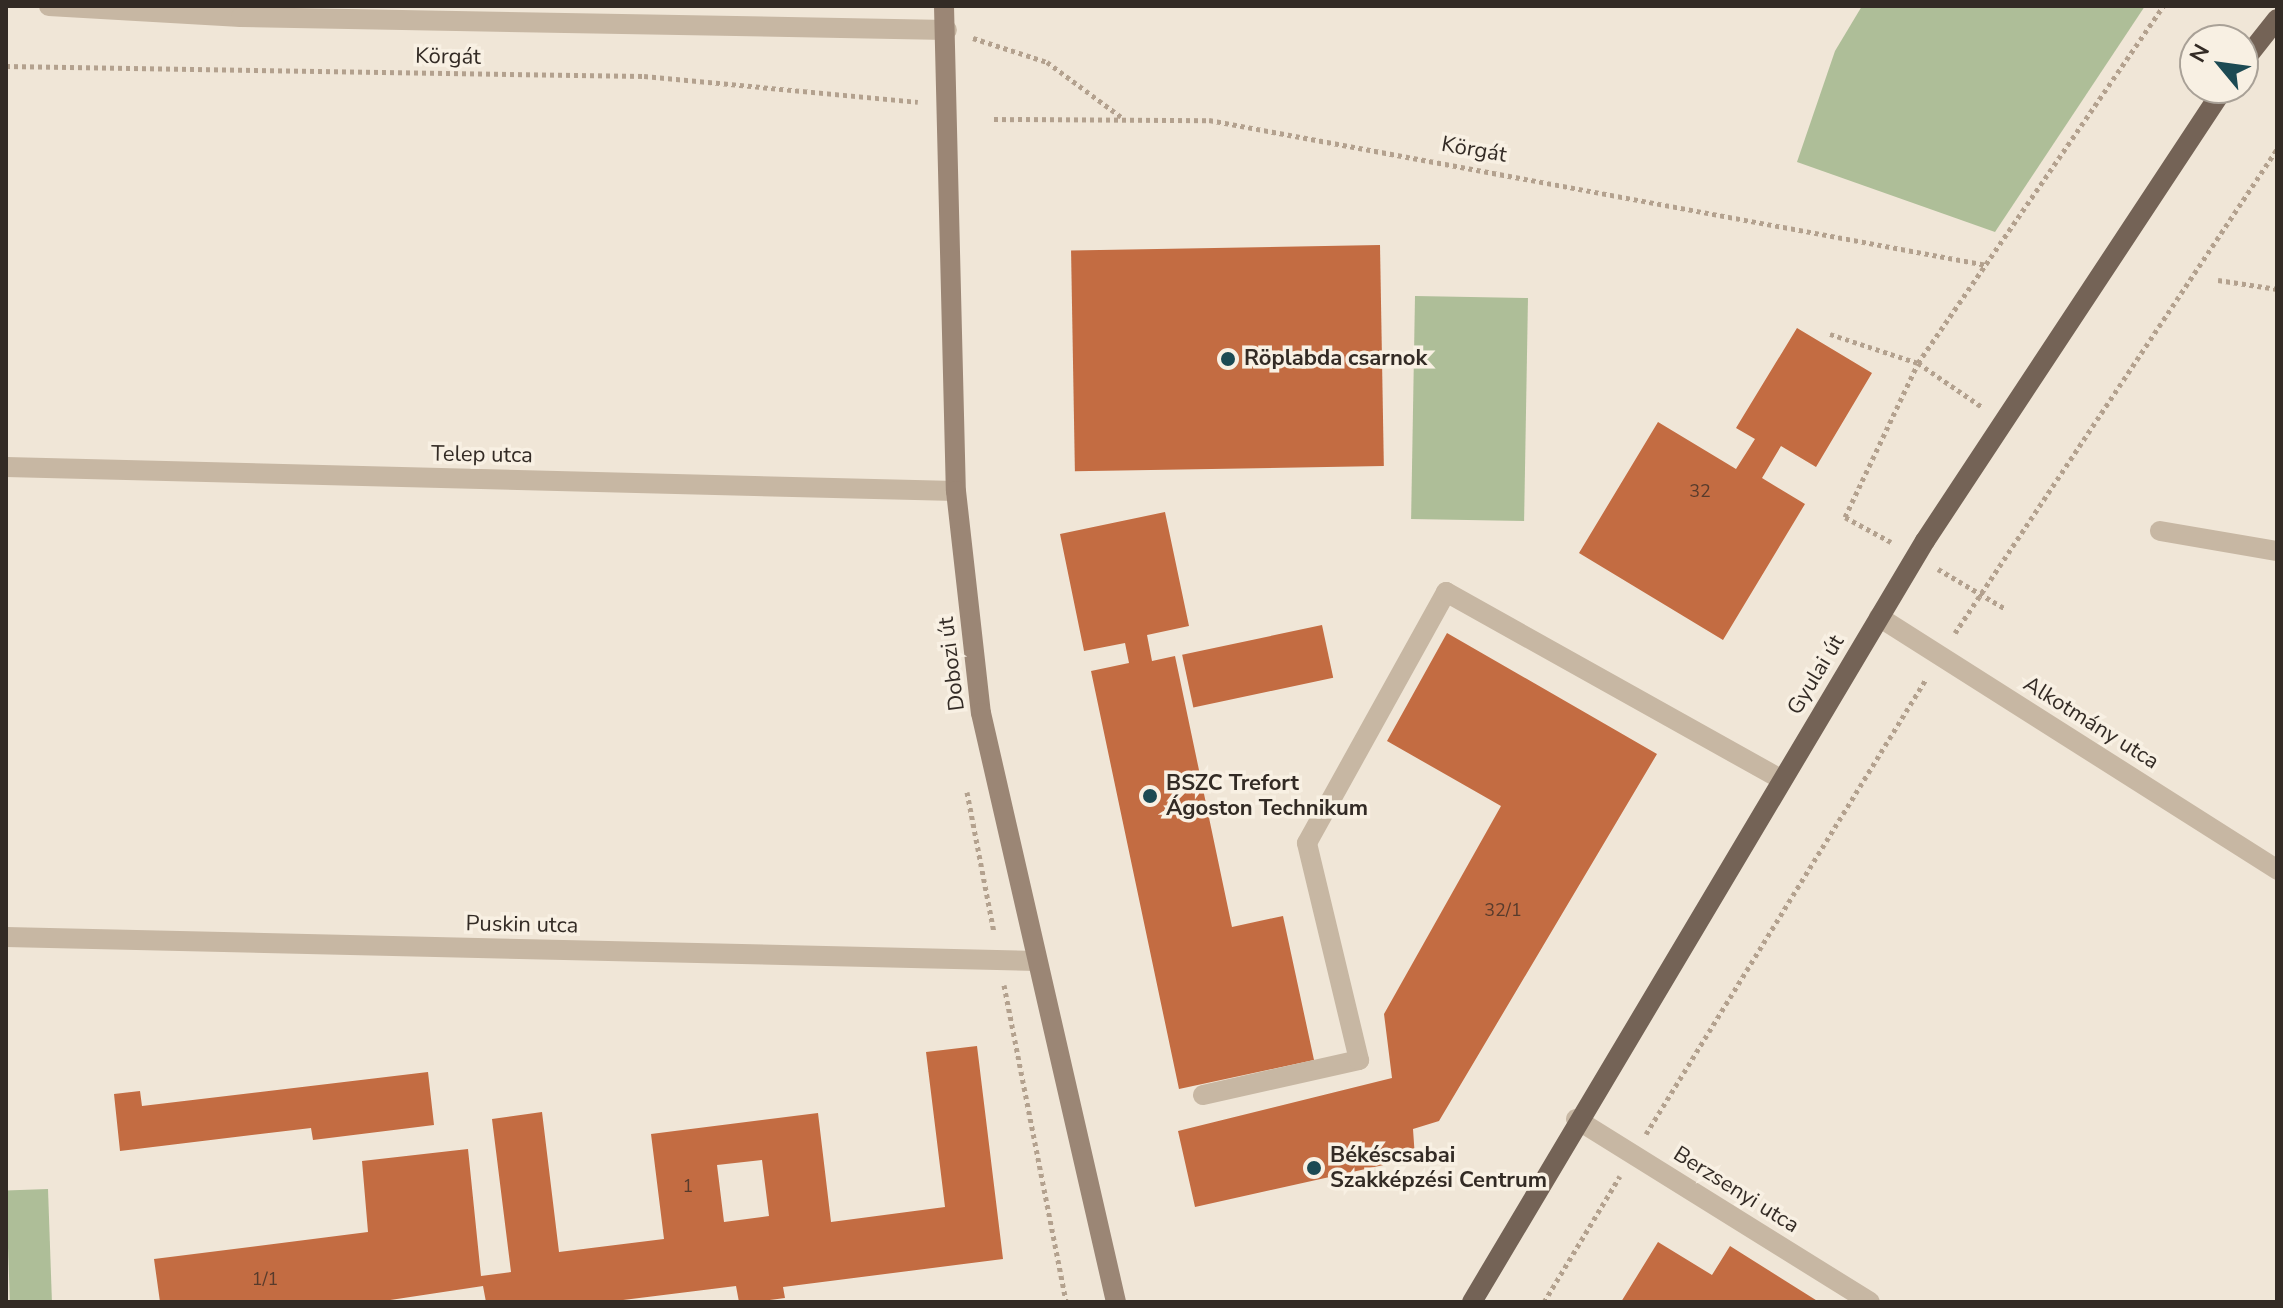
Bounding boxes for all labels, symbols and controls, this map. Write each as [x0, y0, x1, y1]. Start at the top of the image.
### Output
north arrow [2179, 24, 2259, 104]
text: N [2183, 39, 2217, 68]
street label: Körgát [415, 43, 481, 71]
street label: Körgát [1439, 131, 1509, 169]
place label: Röplabda csarnok [1244, 346, 1427, 372]
marker: Röplabda csarnok [1219, 350, 1237, 368]
street label: Telep utca [431, 441, 533, 469]
house number: 32 [1689, 480, 1711, 502]
street label: Dobozi út [933, 616, 971, 712]
street label: Gyulai út [1782, 630, 1850, 720]
street label: Alkotmány utca [2018, 671, 2164, 775]
place label: BSZC Trefort Ágoston Technikum [1166, 770, 1368, 822]
marker: BSZC Trefort Ágoston Technikum [1141, 787, 1159, 805]
house number: 32/1 [1484, 899, 1522, 921]
street label: Puskin utca [465, 911, 579, 939]
street label: Berzsenyi utca [1668, 1141, 1804, 1239]
place label: Békéscsabai Szakképzési Centrum [1330, 1142, 1547, 1194]
marker: Békéscsabai Szakképzési Centrum [1305, 1159, 1323, 1177]
house number: 1 [683, 1175, 693, 1197]
house number: 1/1 [252, 1268, 278, 1290]

